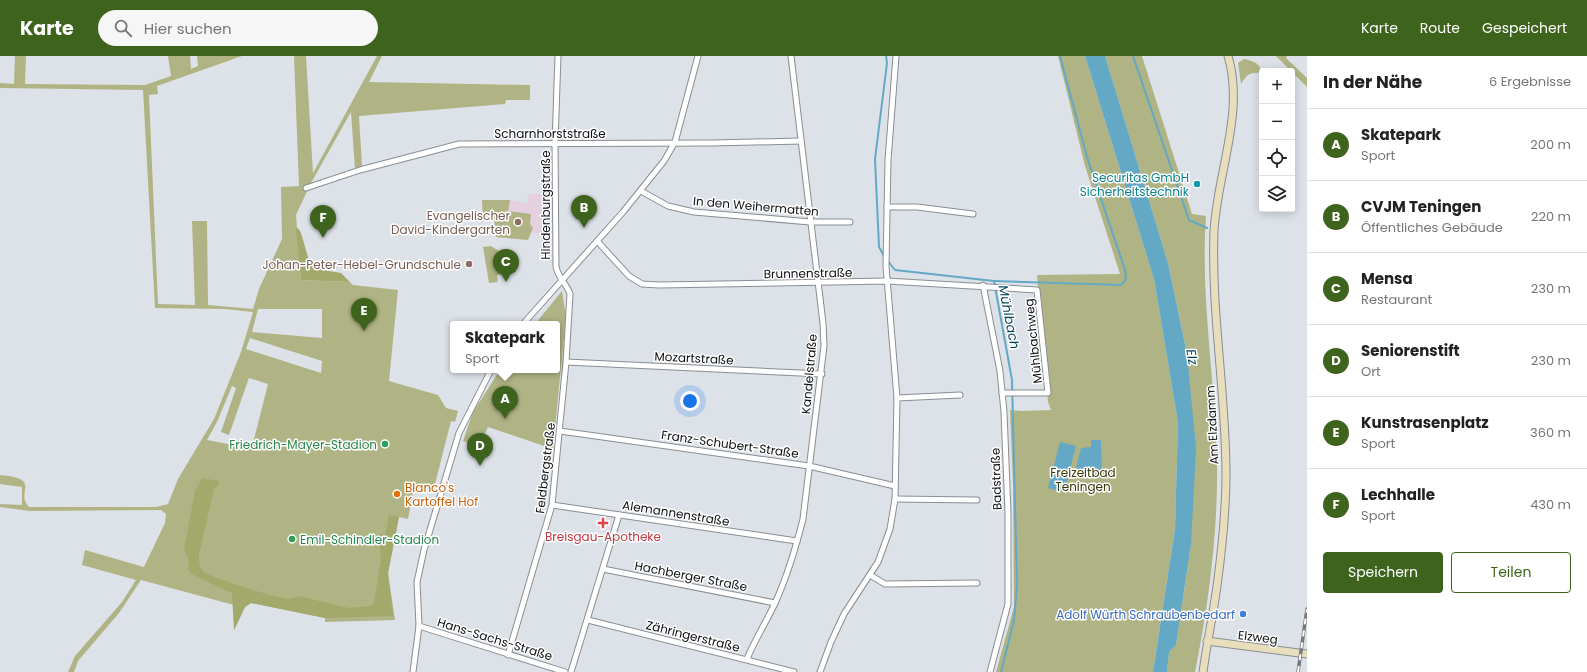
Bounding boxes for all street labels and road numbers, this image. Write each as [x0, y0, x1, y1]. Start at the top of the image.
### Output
street label: Scharnhorststraße [494, 125, 606, 142]
street label: Hindenburgstraße [537, 150, 554, 260]
street label: In den Weihermatten [692, 192, 820, 220]
street label: Brunnenstraße [763, 264, 853, 282]
street label: Mühlbachweg [1020, 298, 1046, 384]
street label: Kandelstraße [797, 333, 821, 415]
street label: Mozartstraße [654, 347, 734, 369]
street label: Am Elzdamm [1201, 385, 1223, 465]
street label: Feldbergstraße [531, 422, 559, 514]
street label: Franz-Schubert-Straße [660, 426, 800, 462]
street label: Badstraße [986, 448, 1006, 510]
street label: Alemannenstraße [621, 496, 731, 530]
street label: Hachberger Straße [633, 557, 749, 595]
street label: Hans-Sachs-Straße [435, 613, 555, 665]
street label: Zähringerstraße [644, 616, 742, 656]
street label: Elzweg [1237, 626, 1279, 648]

